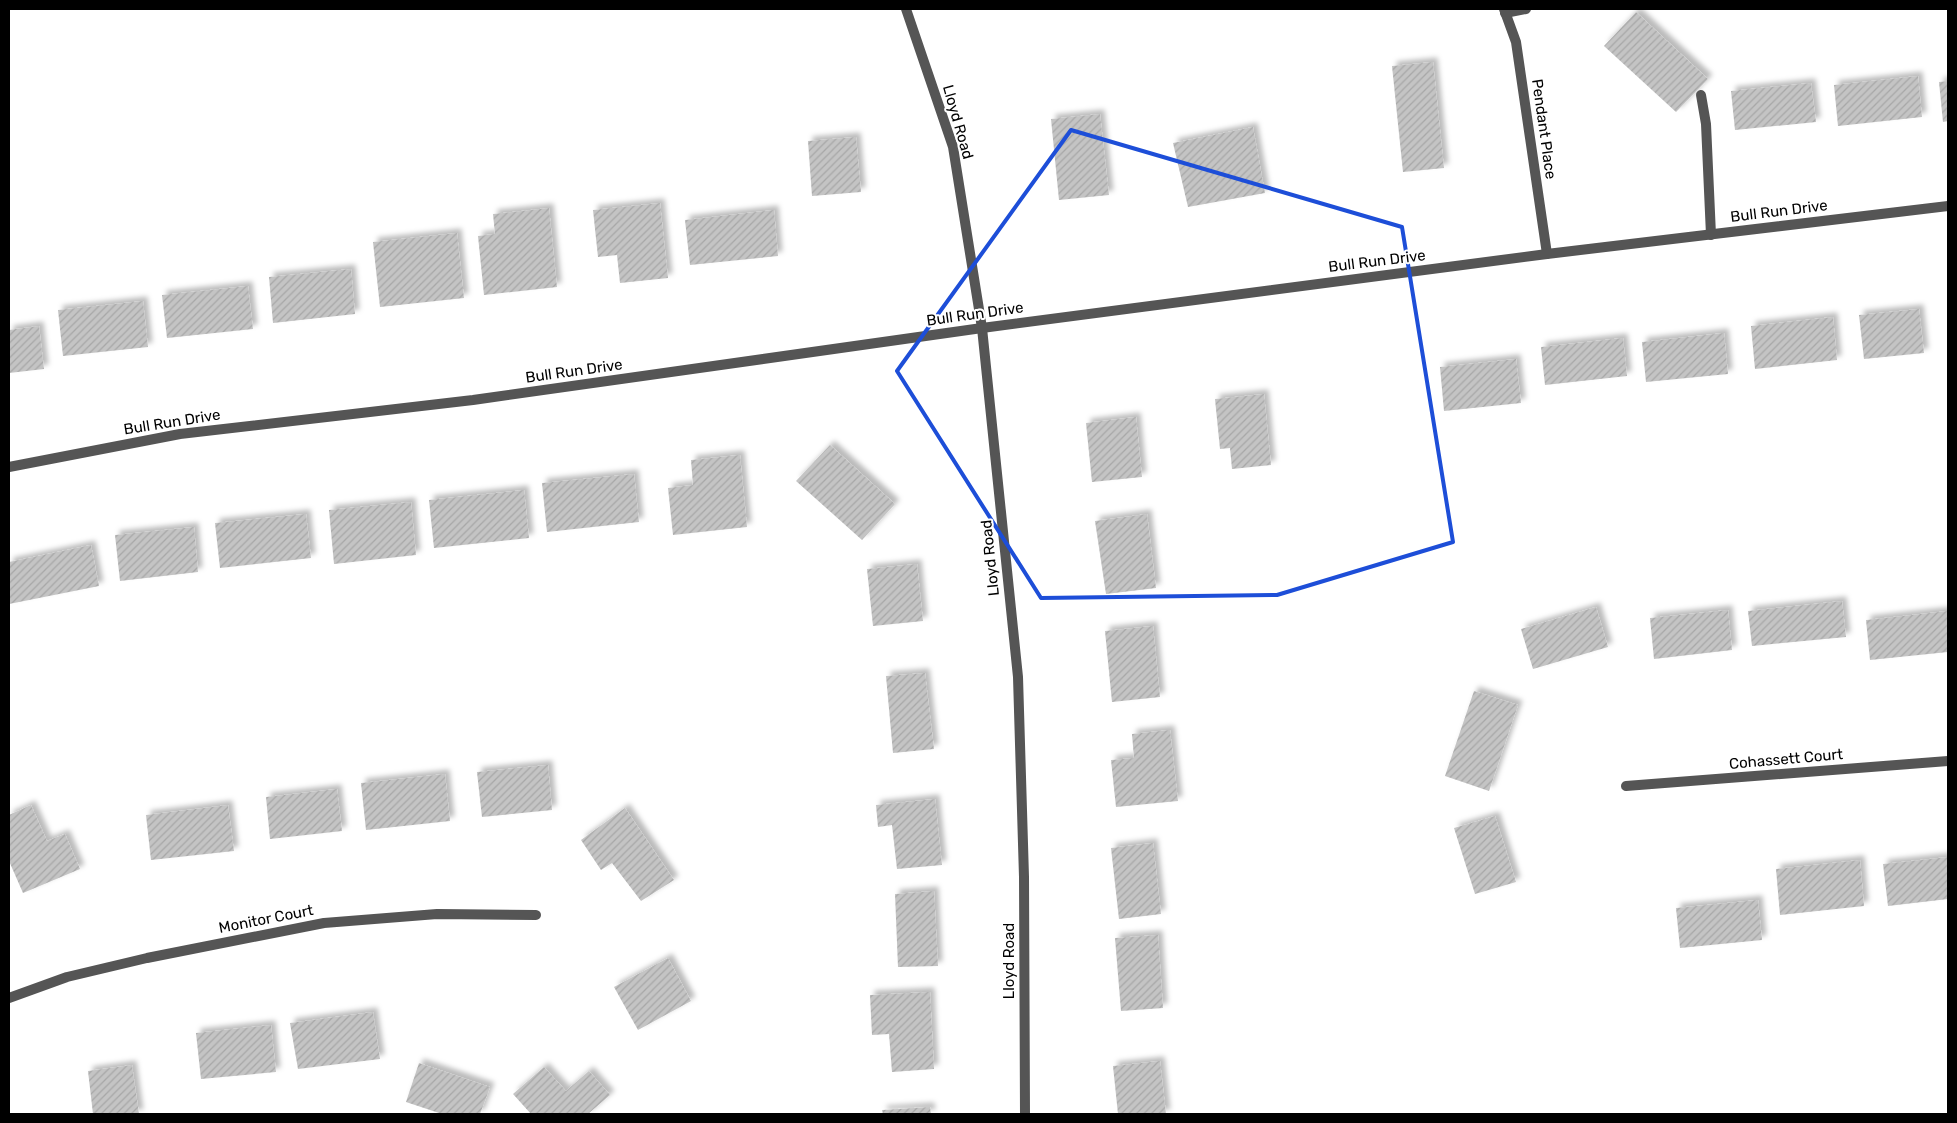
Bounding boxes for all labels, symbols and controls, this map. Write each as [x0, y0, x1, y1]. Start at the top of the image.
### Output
street label: Pendant Place [1528, 78, 1560, 180]
street label: Lloyd Road [939, 83, 977, 161]
street label: Bull Run Drive [1729, 196, 1829, 226]
street label: Bull Run Drive [1327, 246, 1427, 276]
street label: Bull Run Drive [925, 298, 1025, 330]
street label: Bull Run Drive [524, 355, 624, 387]
street label: Bull Run Drive [122, 405, 222, 439]
street label: Lloyd Road [977, 519, 1003, 597]
street label: Cohassett Court [1728, 745, 1844, 773]
street label: Monitor Court [217, 901, 315, 937]
street label: Lloyd Road [1000, 923, 1018, 999]

